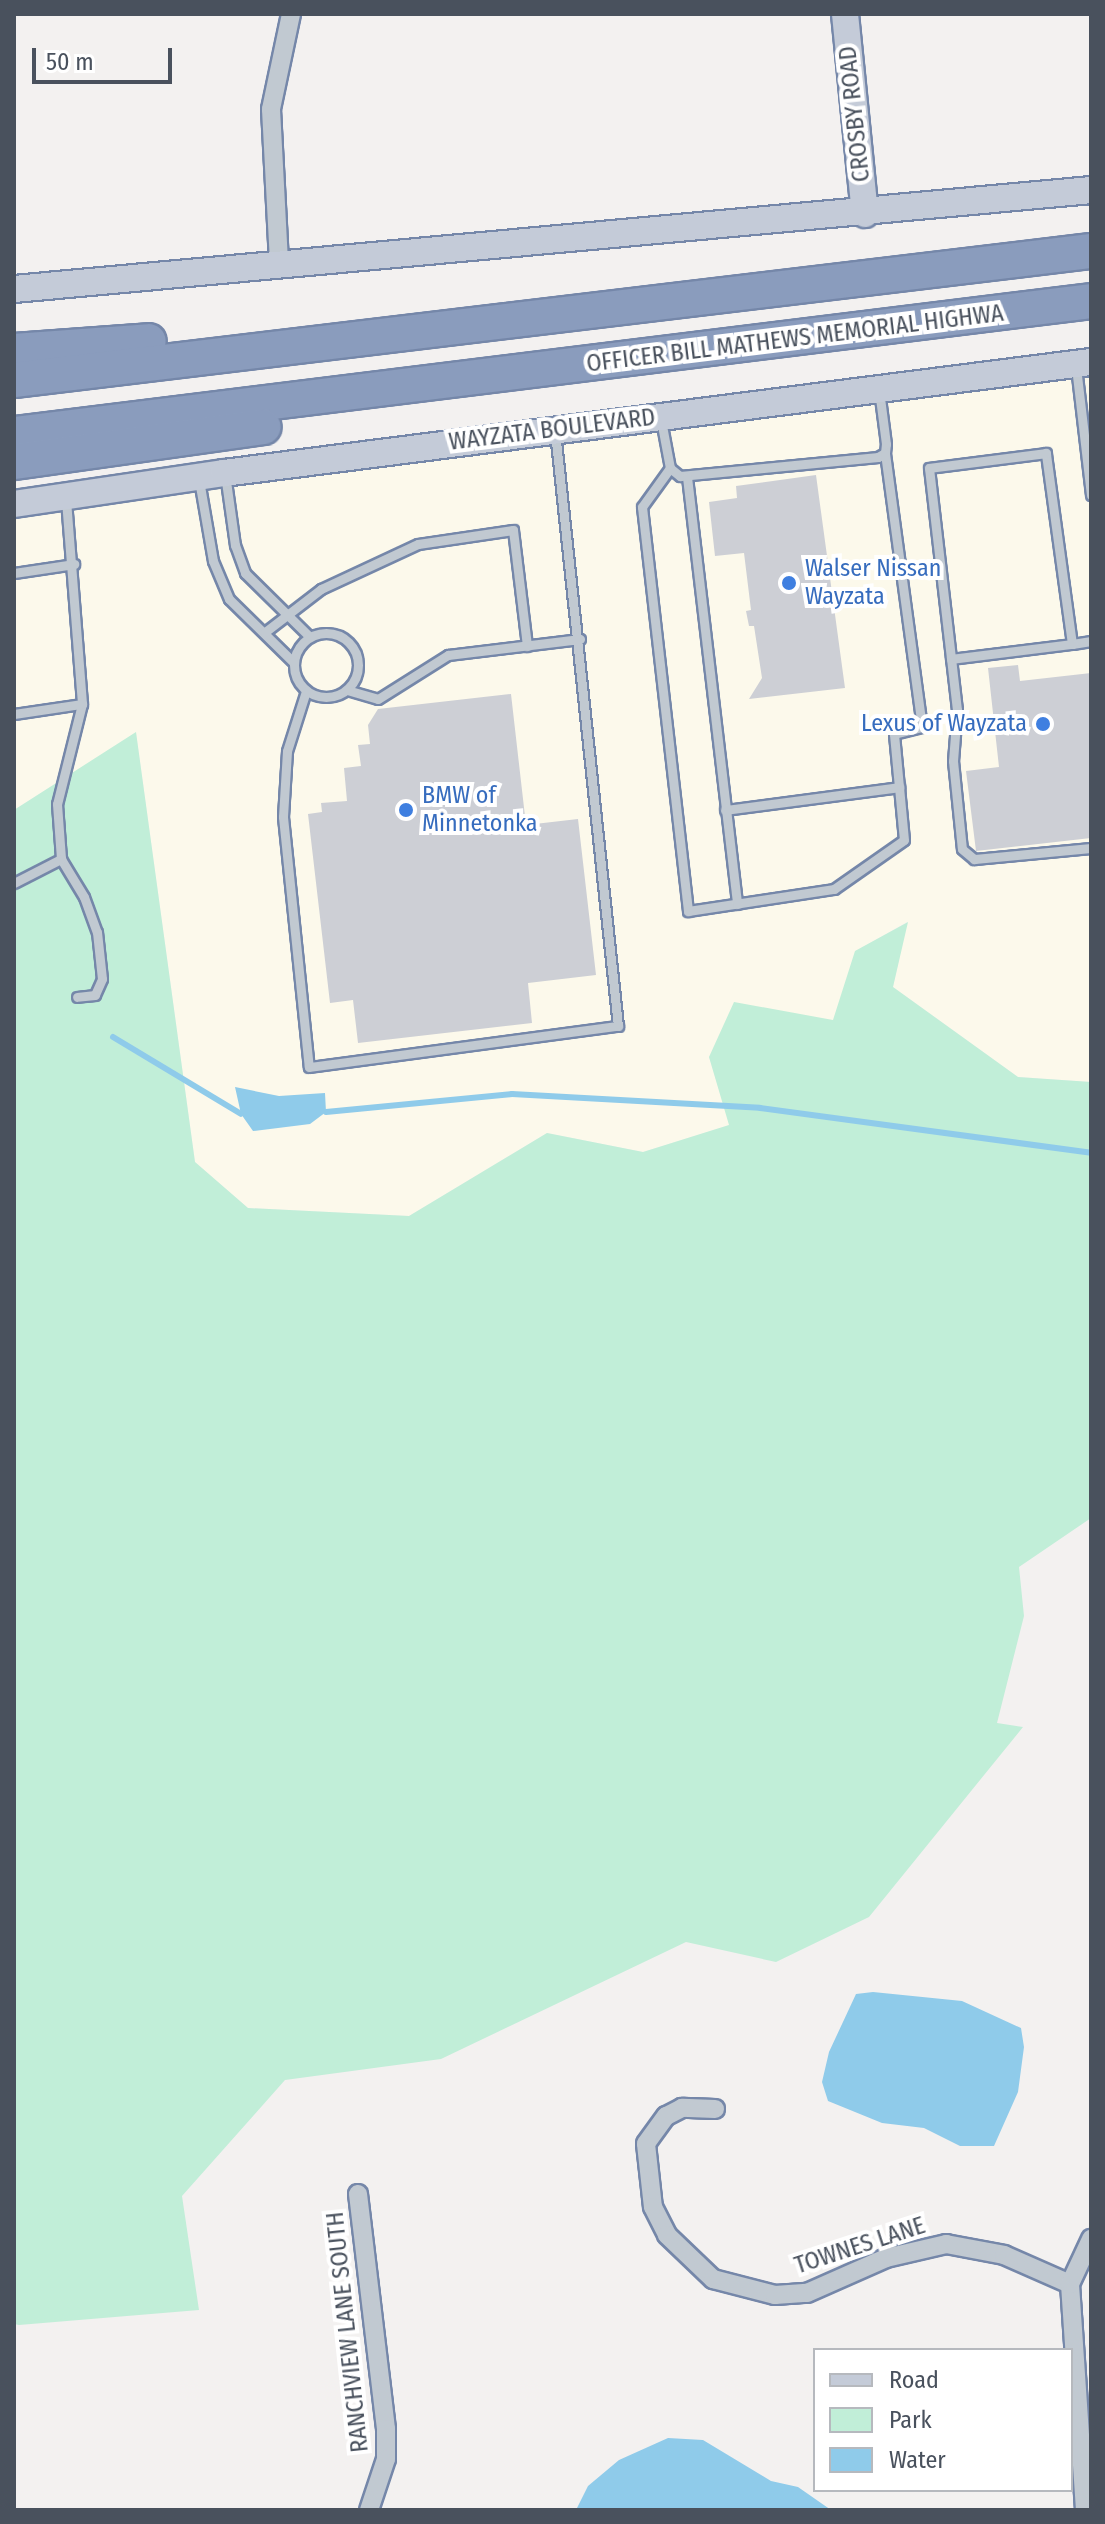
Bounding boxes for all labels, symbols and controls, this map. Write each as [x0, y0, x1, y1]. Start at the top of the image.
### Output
scale bar [36, 32, 176, 82]
street label: CROSBY ROAD [834, 45, 876, 183]
text: 50 m [46, 48, 94, 76]
street label: OFFICER BILL MATHEWS MEMORIAL HIGHWA [585, 299, 1005, 379]
street label: WAYZATA BOULEVARD [447, 403, 657, 457]
place label: Walser Nissan Wayzata [805, 555, 941, 611]
marker: Walser Nissan Wayzata [780, 574, 798, 592]
place label: Lexus of Wayzata [861, 710, 1027, 738]
marker: Lexus of Wayzata [1034, 715, 1052, 733]
place label: BMW of Minnetonka [422, 782, 538, 838]
marker: BMW of Minnetonka [397, 801, 415, 819]
street label: RANCHVIEW LANE SOUTH [321, 2210, 375, 2454]
street label: TOWNES LANE [791, 2211, 929, 2281]
legend [813, 2348, 1073, 2492]
text: Road [889, 2366, 939, 2394]
text: Park [889, 2406, 932, 2434]
text: Water [889, 2446, 946, 2474]

